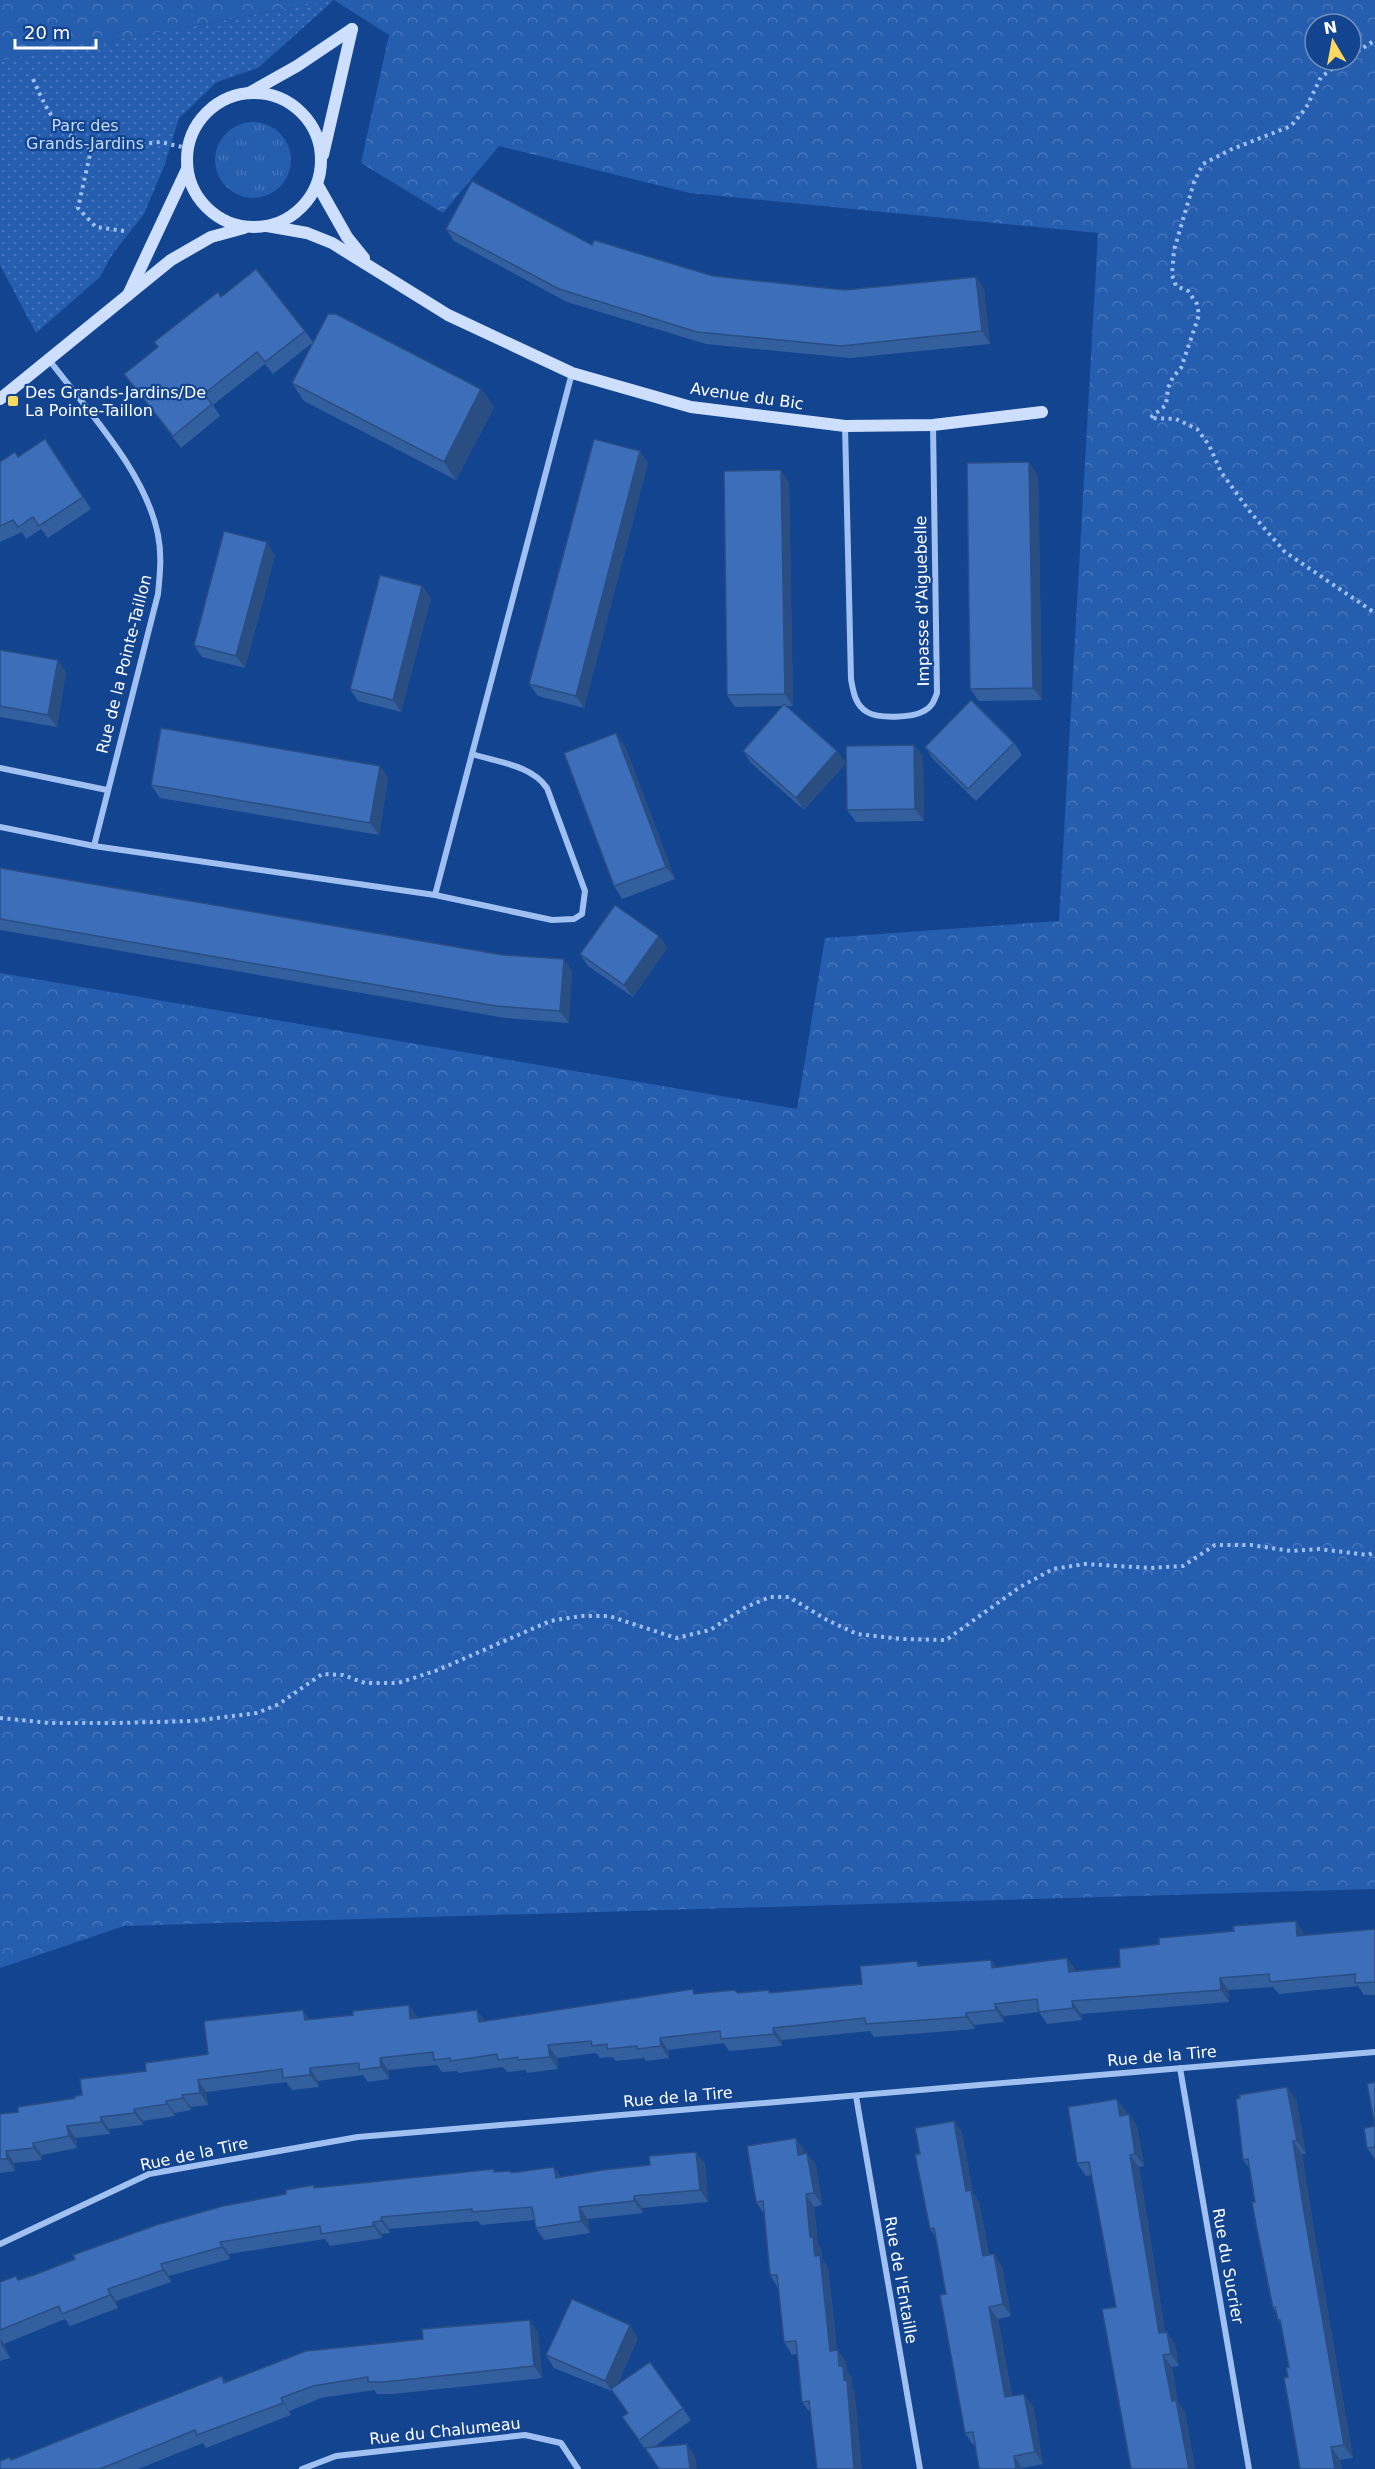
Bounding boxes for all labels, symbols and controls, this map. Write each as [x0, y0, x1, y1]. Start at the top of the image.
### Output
scale bar [15, 12, 96, 50]
north arrow [1303, 12, 1363, 72]
text: N [1322, 17, 1339, 38]
text: 20 m [24, 22, 70, 43]
park label: Parc des Grands-Jardins [26, 116, 144, 153]
street label: Avenue du Bic [689, 379, 805, 413]
place label: Des Grands-Jardins/De La Pointe-Taillon [25, 383, 206, 420]
marker: Des Grands-Jardins/De La Pointe-Taillon [6, 394, 20, 408]
street label: Impasse d'Aiguebelle [911, 516, 933, 686]
street label: Rue de la Pointe-Taillon [93, 572, 155, 756]
street label: Rue de la Tire [1107, 2042, 1217, 2070]
street label: Rue de la Tire [623, 2083, 733, 2111]
street label: Rue de la Tire [138, 2133, 250, 2175]
street label: Rue du Sucrier [1208, 2207, 1248, 2326]
street label: Rue de l'Entaille [880, 2215, 922, 2345]
street label: Rue du Chalumeau [368, 2414, 522, 2448]

